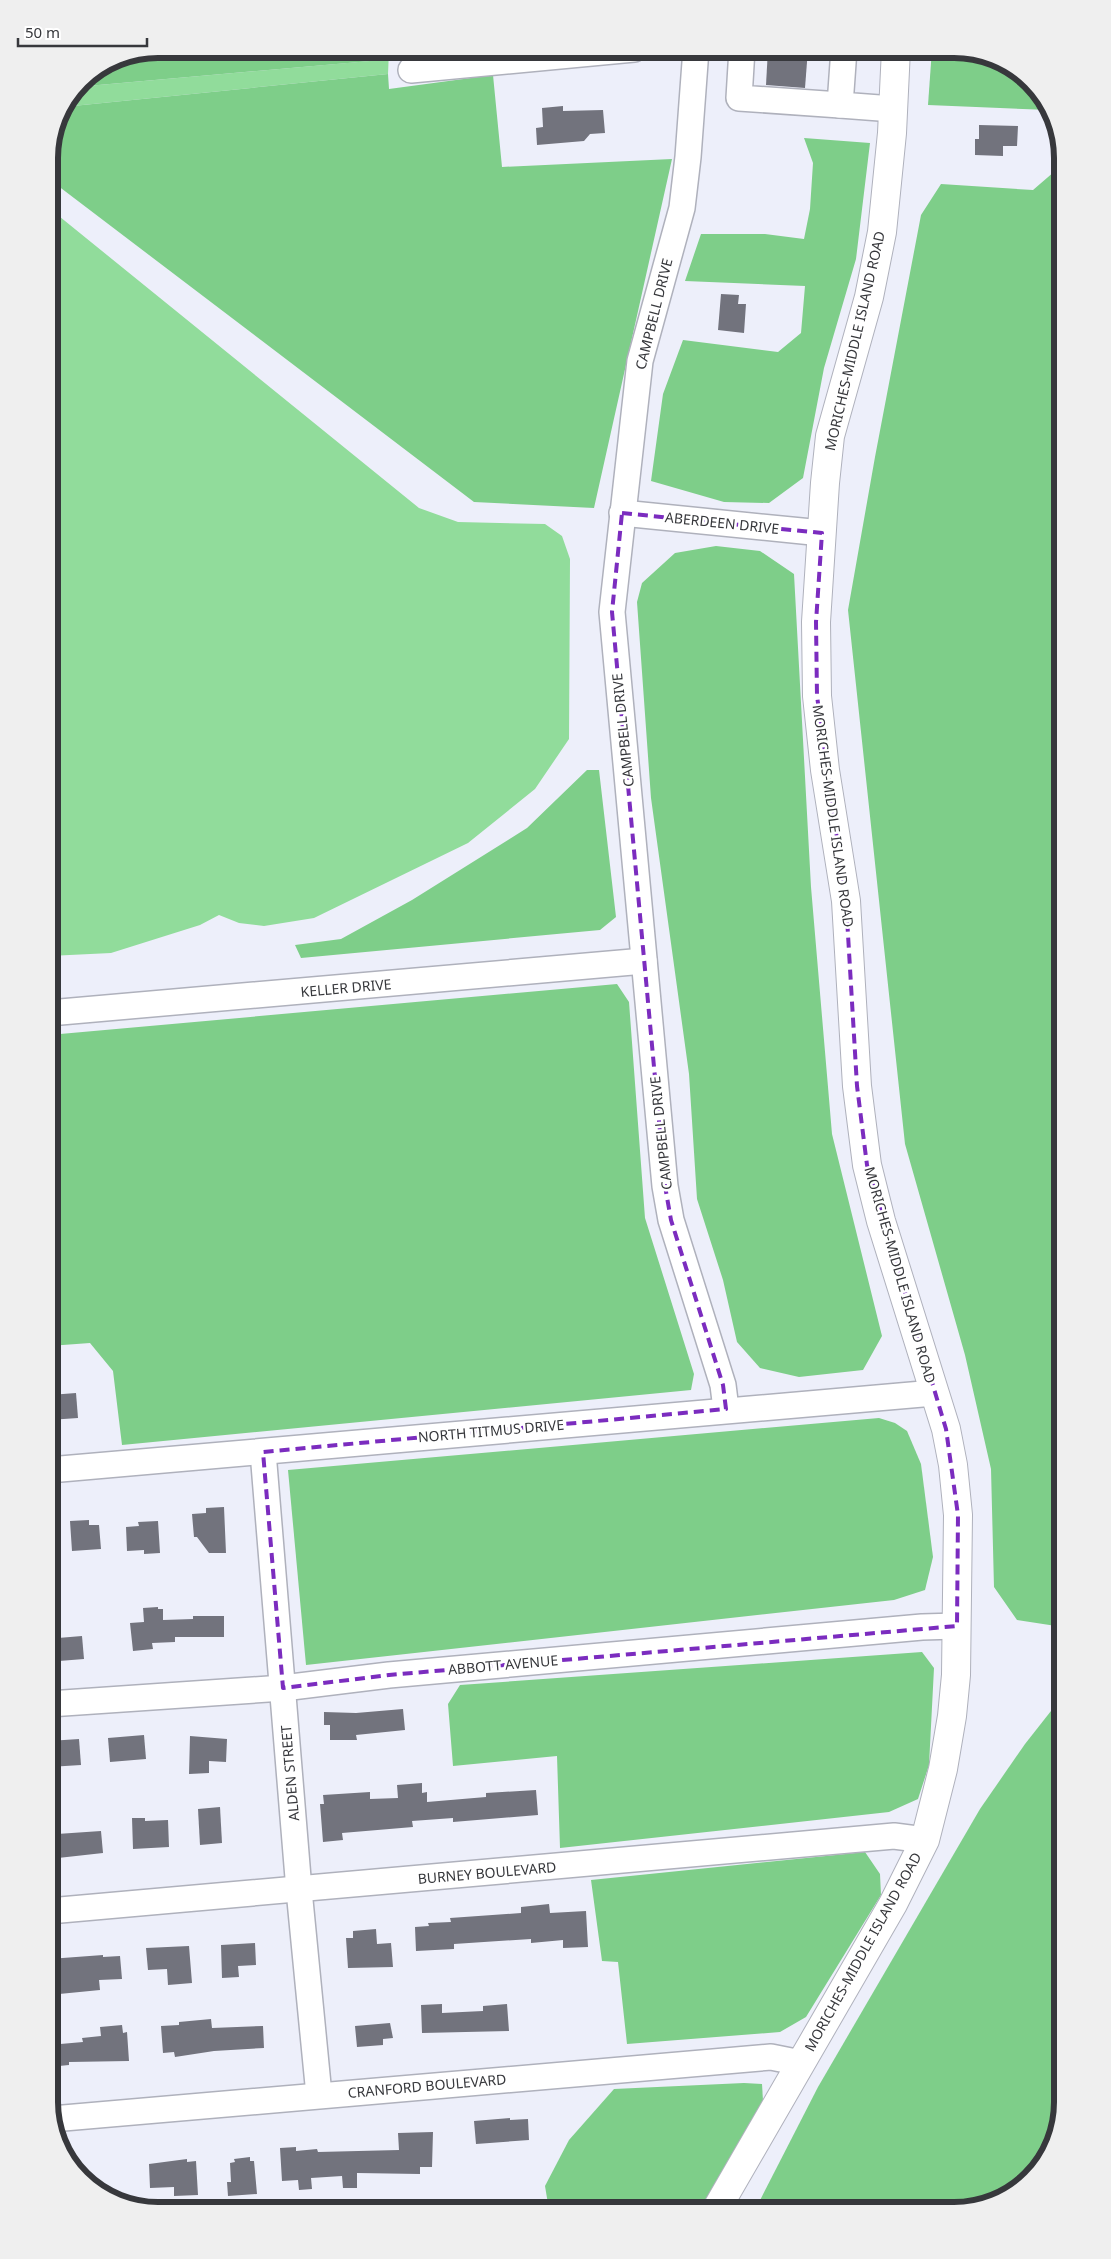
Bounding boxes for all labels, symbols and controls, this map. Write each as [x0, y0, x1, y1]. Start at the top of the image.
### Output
scale bar [18, 15, 146, 47]
text: 50 m [25, 22, 60, 42]
street label: MORICHES-MIDDLE ISLAND ROAD [820, 229, 889, 452]
street label: CAMPBELL DRIVE [631, 256, 677, 371]
street label: ABERDEEN DRIVE [664, 507, 780, 538]
street label: CAMPBELL DRIVE [607, 672, 638, 788]
street label: MORICHES-MIDDLE ISLAND ROAD [808, 703, 859, 928]
street label: KELLER DRIVE [300, 974, 392, 1001]
street label: CAMPBELL DRIVE [645, 1075, 676, 1191]
street label: MORICHES-MIDDLE ISLAND ROAD [860, 1164, 941, 1385]
street label: NORTH TITMUS DRIVE [417, 1415, 565, 1446]
street label: ABBOTT AVENUE [447, 1650, 559, 1679]
street label: ALDEN STREET [276, 1724, 303, 1822]
street label: MORICHES-MIDDLE ISLAND ROAD [800, 1849, 925, 2055]
street label: BURNEY BOULEVARD [417, 1857, 557, 1888]
street label: CRANFORD BOULEVARD [347, 2069, 507, 2102]

